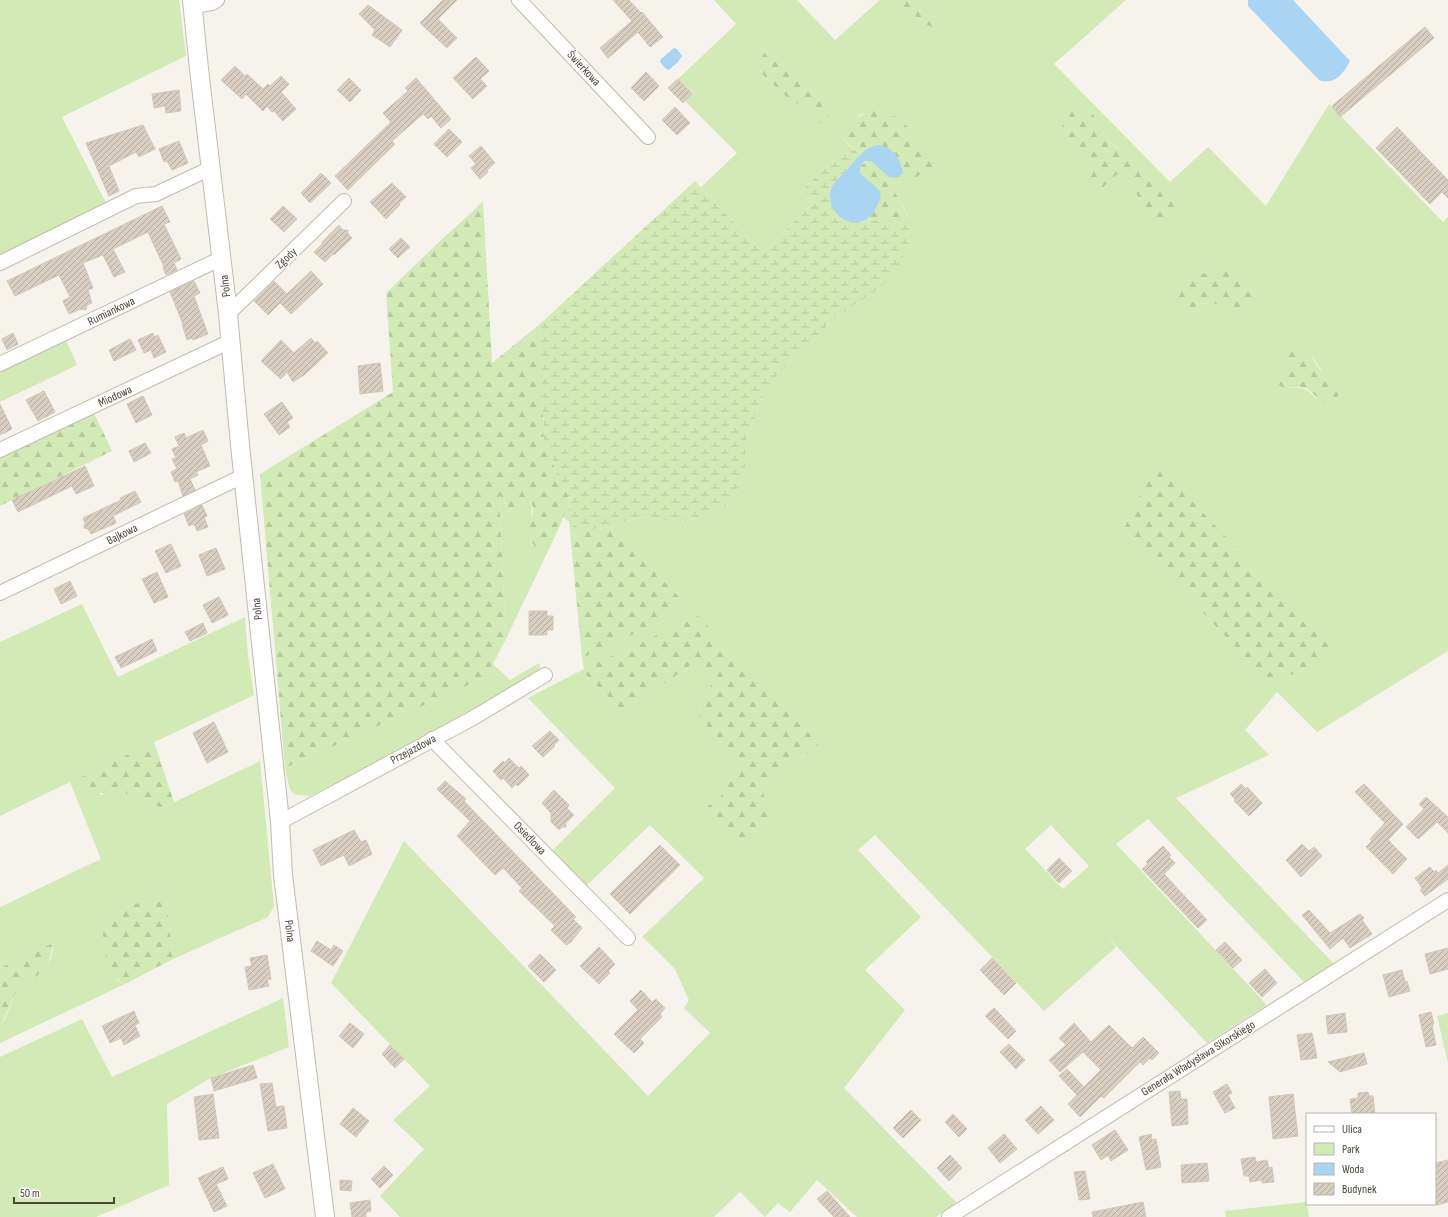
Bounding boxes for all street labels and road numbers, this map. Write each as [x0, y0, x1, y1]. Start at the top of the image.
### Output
street label: Świerkowa [564, 48, 604, 89]
street label: Zgody [272, 244, 301, 272]
street label: Polna [217, 274, 234, 298]
street label: Rumiankowa [85, 293, 138, 329]
street label: Miodowa [96, 382, 135, 411]
street label: Bajkowa [104, 520, 141, 548]
street label: Polna [249, 597, 266, 621]
street label: Przejazdowa [388, 731, 439, 768]
street label: Osiedlowa [510, 819, 549, 858]
street label: Polna [281, 919, 298, 943]
street label: Generała Władysława Sikorskiego [1138, 1017, 1258, 1100]

